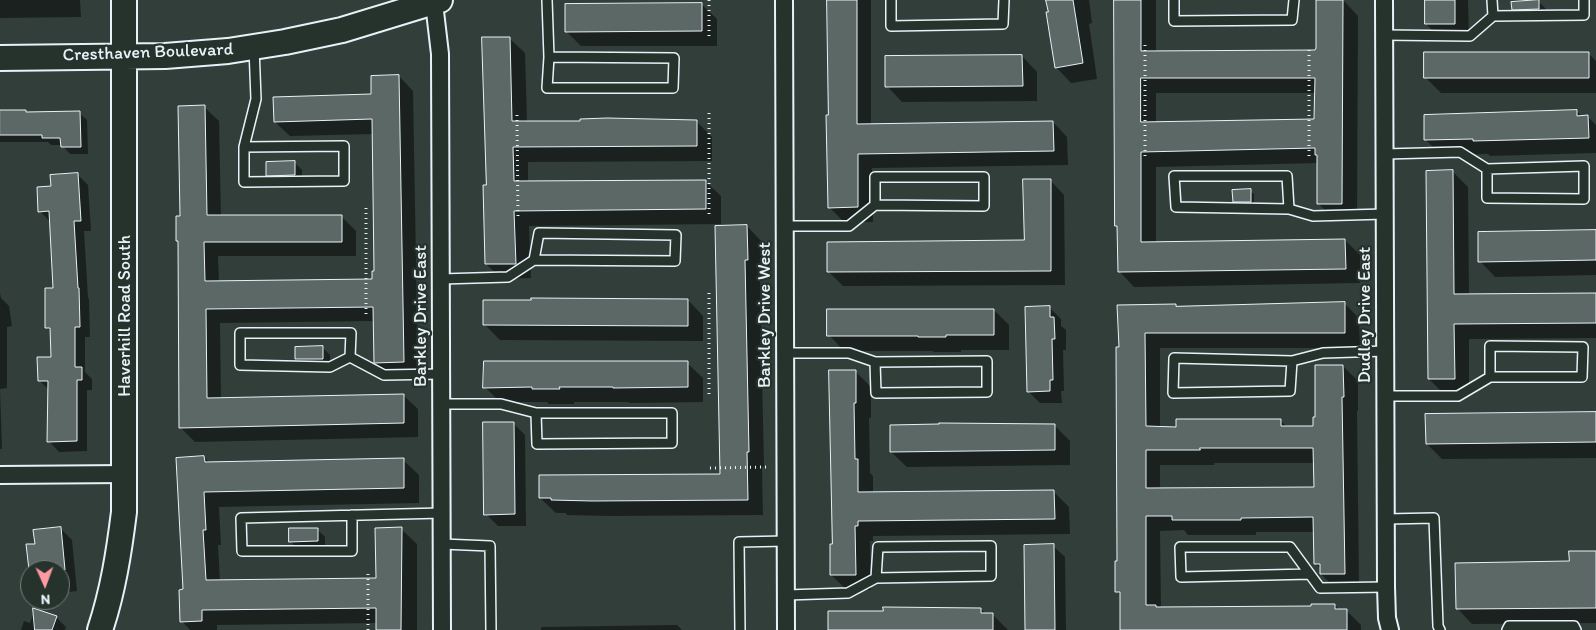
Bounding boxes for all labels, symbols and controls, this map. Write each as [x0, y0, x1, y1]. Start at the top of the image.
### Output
street label: Cresthaven Boulevard [62, 39, 234, 67]
street label: Haverhill Road South [114, 235, 136, 397]
street label: Barkley Drive West [754, 242, 776, 388]
street label: Barkley Drive East [410, 245, 432, 387]
street label: Dudley Drive East [1354, 247, 1376, 383]
north arrow [20, 560, 70, 610]
text: N [40, 591, 51, 608]

